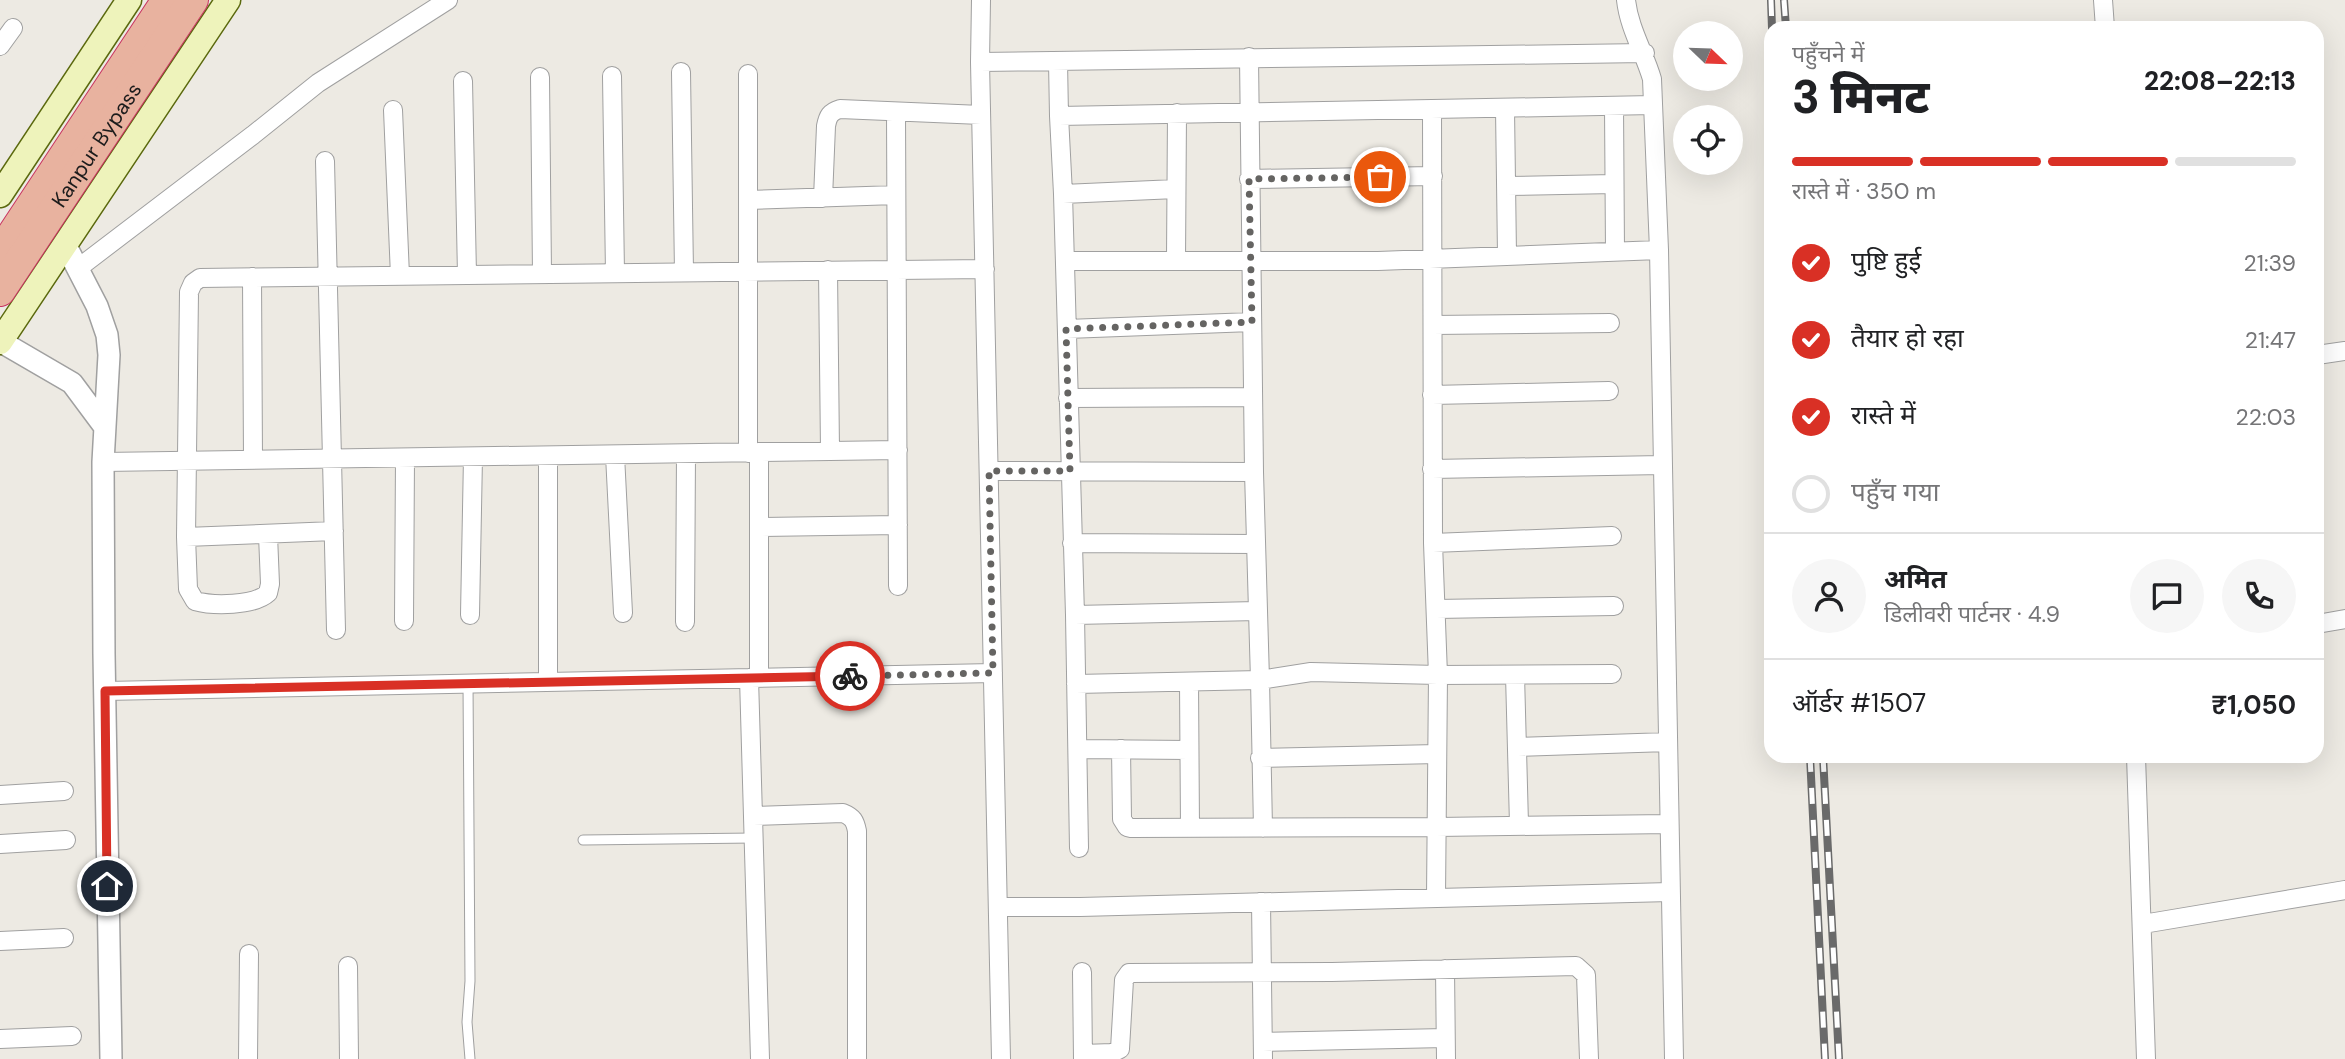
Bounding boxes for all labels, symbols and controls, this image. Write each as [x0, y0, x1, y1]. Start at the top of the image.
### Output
north arrow [1673, 21, 1743, 91]
map controls [1673, 21, 1743, 175]
text: पहुँचने में [1792, 39, 1865, 69]
text: 22:08–22:13 [2144, 64, 2296, 98]
text: 3 मिनट [1792, 67, 1930, 127]
street label: Kanpur Bypass [45, 77, 148, 213]
button: locate [1673, 105, 1743, 175]
pin [1350, 147, 1410, 207]
icon: bag [1361, 158, 1399, 196]
text: रास्ते में · 350 m [1792, 176, 1936, 206]
icon: check [1792, 244, 1830, 282]
text: पुष्टि हुई [1851, 244, 1921, 278]
text: 21:39 [2244, 248, 2296, 278]
icon: check [1792, 321, 1830, 359]
text: तैयार हो रहा [1851, 321, 1964, 355]
text: 21:47 [2245, 325, 2296, 355]
icon: check [1792, 398, 1830, 436]
text: रास्ते में [1851, 398, 1916, 432]
text: 22:03 [2236, 402, 2296, 432]
text: पहुँच गया [1851, 475, 1939, 509]
button: person [1792, 559, 1866, 633]
button: chat [2130, 559, 2204, 633]
button: phone [2222, 559, 2296, 633]
text: अमित [1884, 562, 1947, 596]
text: डिलीवरी पार्टनर · 4.9 [1884, 599, 2060, 629]
courier [815, 641, 885, 711]
icon: bike [831, 657, 869, 695]
text: ऑर्डर #1507 [1792, 686, 1926, 720]
text: ₹1,050 [2211, 688, 2296, 722]
pin [77, 856, 137, 916]
icon: home [88, 867, 126, 905]

